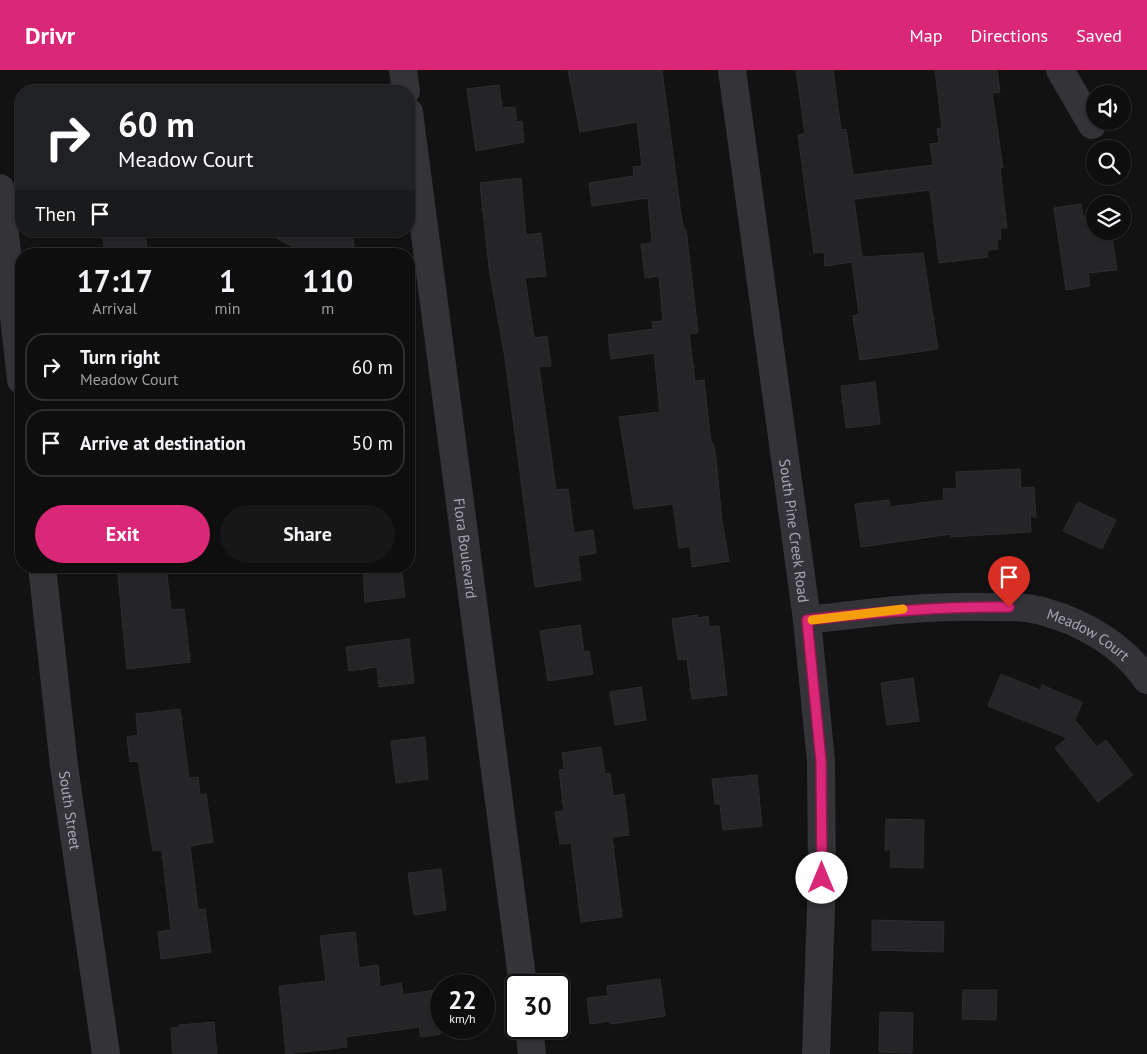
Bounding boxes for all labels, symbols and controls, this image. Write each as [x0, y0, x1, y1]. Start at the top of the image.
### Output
text: Drivr [25, 20, 75, 51]
text: Map [910, 24, 942, 47]
text: Directions [970, 24, 1048, 47]
text: Saved [1076, 24, 1122, 47]
map controls [1086, 85, 1131, 240]
button: sound [1086, 85, 1131, 130]
text: 60 m [118, 101, 195, 147]
icon: right [35, 105, 100, 170]
button: search [1086, 140, 1131, 185]
text: Meadow Court [118, 145, 253, 173]
button: layers [1086, 195, 1131, 240]
icon: arrive [86, 200, 114, 228]
text: Then [35, 202, 76, 226]
text: 17:17 [77, 261, 153, 300]
text: 1 [219, 261, 236, 300]
text: 110 [302, 261, 353, 300]
text: Arrival [92, 298, 137, 318]
text: min [215, 298, 241, 318]
text: m [321, 298, 334, 318]
text: Turn right [80, 345, 160, 369]
icon: right [37, 353, 65, 381]
text: 60 m [352, 355, 393, 379]
text: Meadow Court [80, 369, 179, 389]
icon: arrive [37, 429, 65, 457]
text: Arrive at destination [80, 431, 246, 455]
text: 50 m [352, 431, 393, 455]
street label: South Pine Creek Road [776, 458, 814, 604]
street label: Flora Boulevard [450, 497, 482, 600]
button: Exit [35, 505, 210, 563]
button: Share [220, 505, 395, 563]
pin [988, 556, 1030, 607]
icon: arrive [995, 563, 1023, 591]
street label: Meadow Court [1045, 604, 1134, 664]
street label: South Street [55, 769, 86, 851]
position arrow [795, 851, 847, 903]
speed limit sign: 30 [505, 974, 570, 1039]
text: 22 [448, 984, 477, 1016]
text: km/h [449, 1011, 476, 1026]

